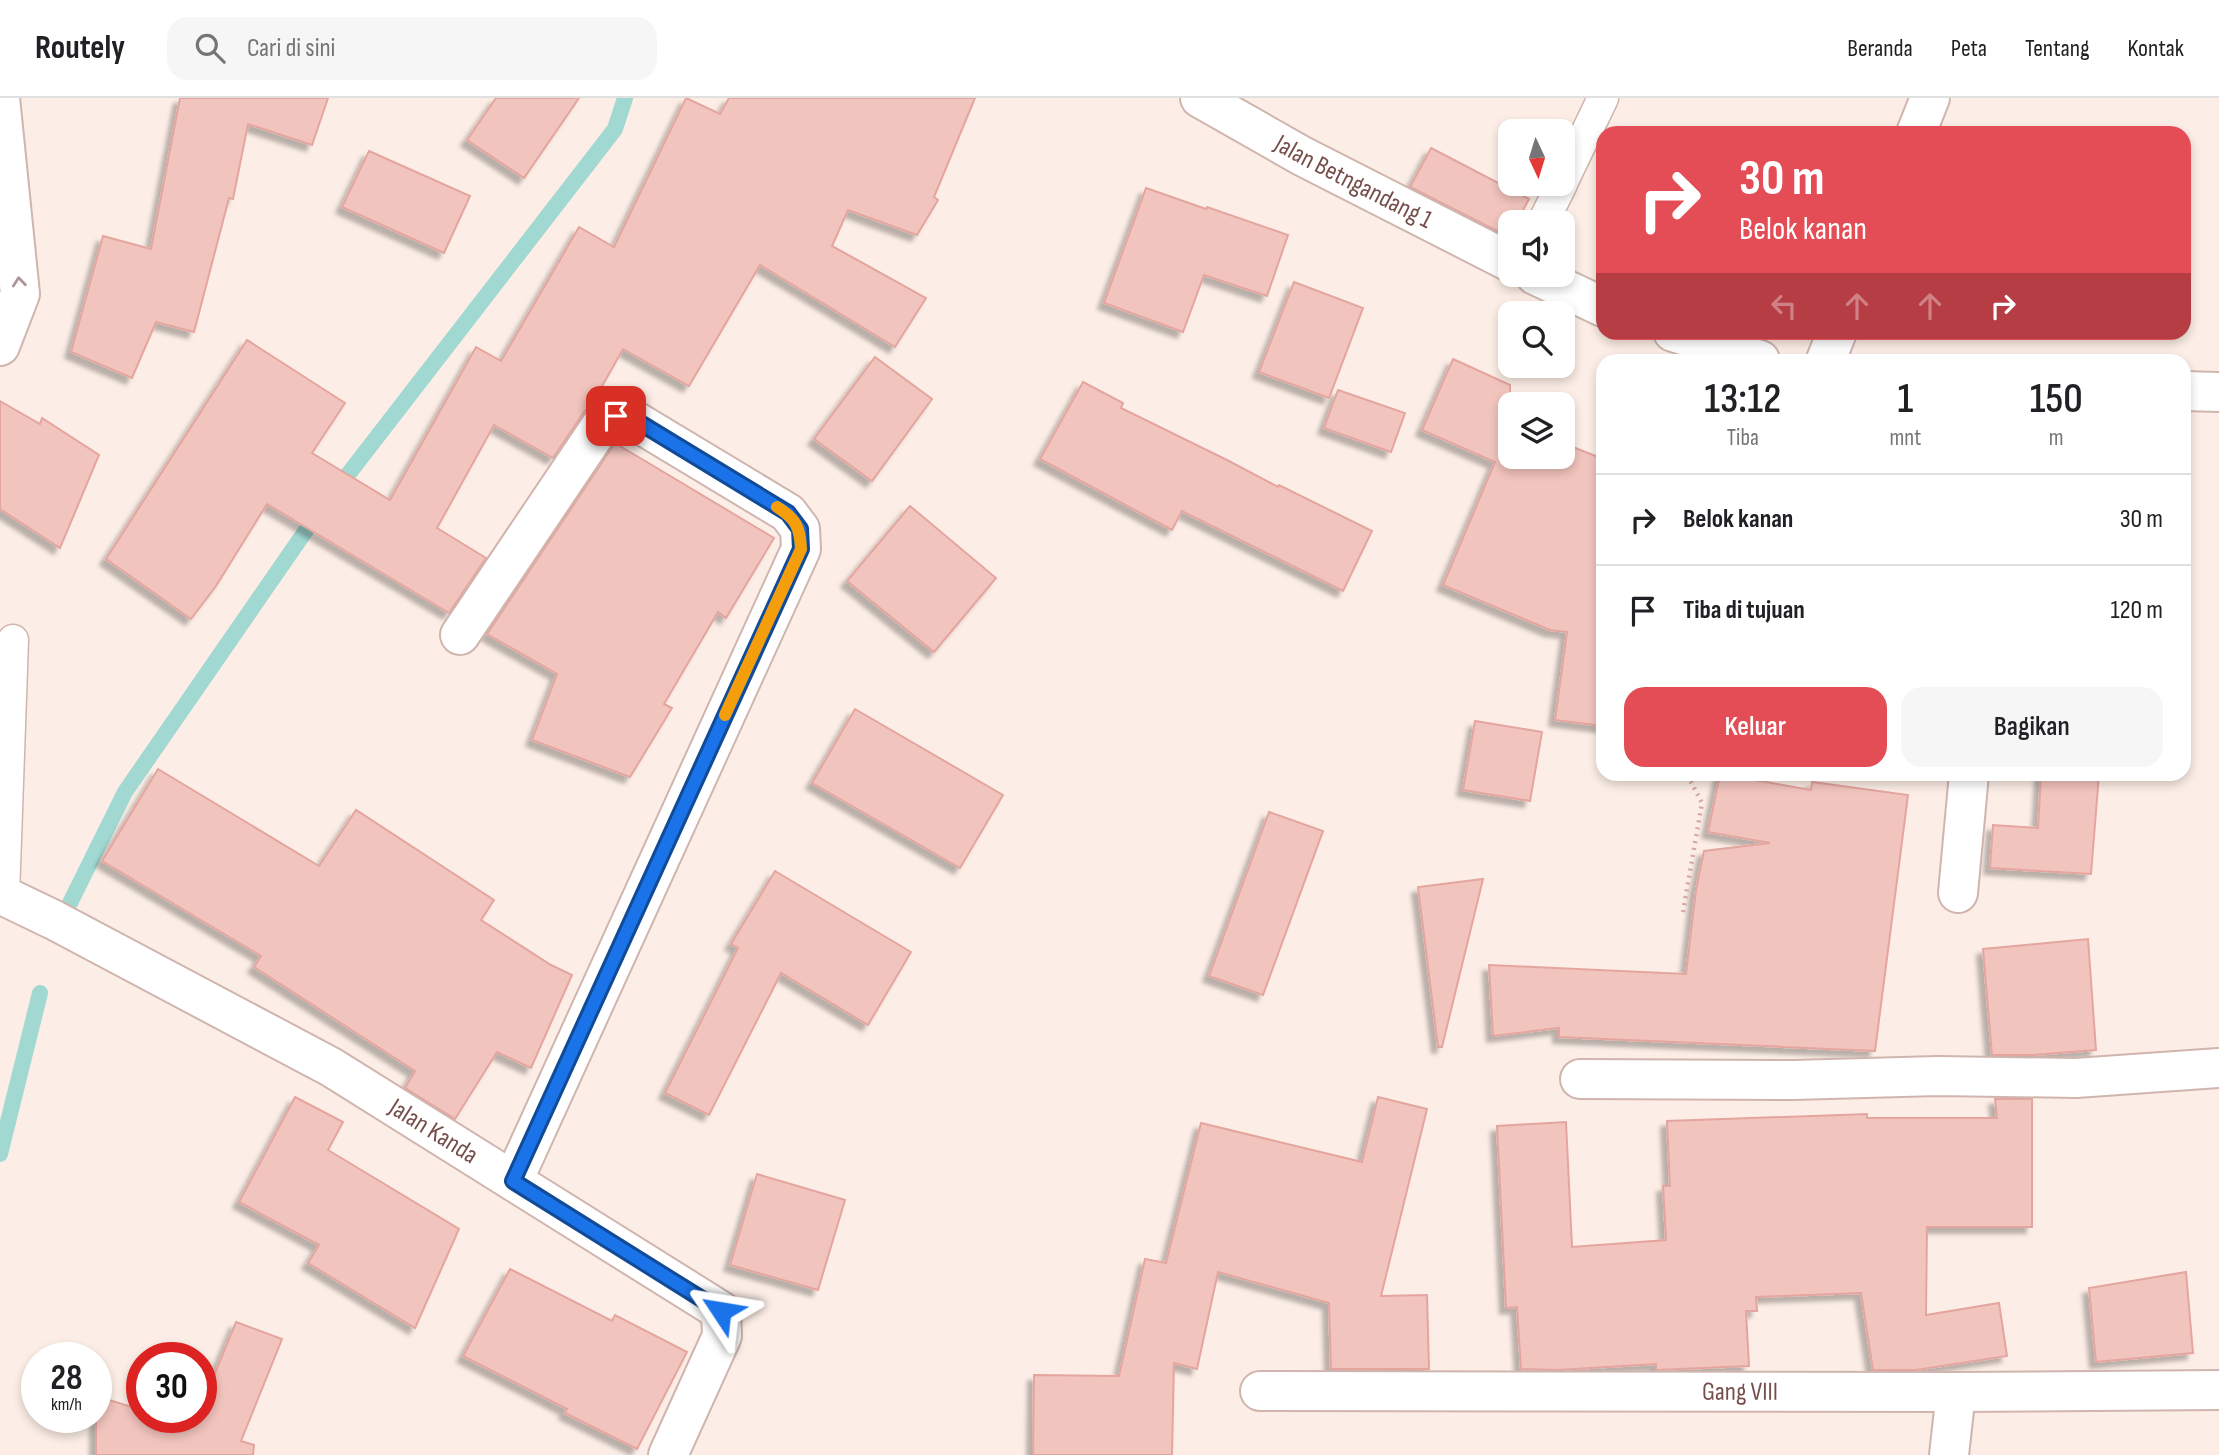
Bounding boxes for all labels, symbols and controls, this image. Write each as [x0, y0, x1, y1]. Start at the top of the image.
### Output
search box [167, 17, 657, 80]
text: Routely [35, 28, 125, 68]
icon: search [191, 29, 229, 67]
text: Cari di sini [247, 33, 335, 64]
text: Beranda [1847, 34, 1913, 63]
text: Peta [1951, 34, 1987, 63]
text: Tentang [2025, 34, 2090, 63]
text: Kontak [2128, 34, 2184, 63]
north arrow [1498, 119, 1575, 196]
map controls [1498, 119, 1575, 469]
street label: Jalan Betngandang 1 [1268, 128, 1438, 235]
text: 30 m [1739, 150, 1824, 209]
icon: right [1624, 154, 1715, 245]
button: sound [1498, 210, 1575, 287]
text: Belok kanan [1739, 210, 1867, 249]
one-way arrow [11, 276, 26, 287]
icon: left [1765, 287, 1803, 325]
icon: ahead [1838, 287, 1876, 325]
icon: ahead [1911, 287, 1949, 325]
icon: right [1984, 287, 2022, 325]
button: search [1498, 301, 1575, 378]
text: 13:12 [1704, 374, 1781, 425]
text: 1 [1898, 374, 1913, 425]
text: 150 [2030, 374, 2083, 425]
pin [586, 386, 646, 446]
button: layers [1498, 392, 1575, 469]
icon: arrive [597, 397, 635, 435]
text: Tiba [1727, 424, 1759, 452]
text: mnt [1890, 424, 1921, 452]
text: m [2049, 424, 2064, 452]
icon: right [1624, 501, 1662, 539]
text: Belok kanan [1683, 504, 1793, 535]
text: 30 m [2120, 504, 2163, 535]
icon: arrive [1624, 592, 1662, 630]
text: Tiba di tujuan [1683, 595, 1805, 626]
text: 120 m [2110, 595, 2163, 626]
button: Keluar [1624, 687, 1887, 767]
button: Bagikan [1901, 687, 2163, 767]
street label: Jalan Kanda [382, 1091, 484, 1171]
position arrow [684, 1274, 758, 1348]
speed limit sign: 30 [126, 1342, 217, 1433]
text: 28 [51, 1357, 82, 1400]
street label: Gang VIII [1702, 1376, 1778, 1407]
text: km/h [51, 1394, 82, 1415]

